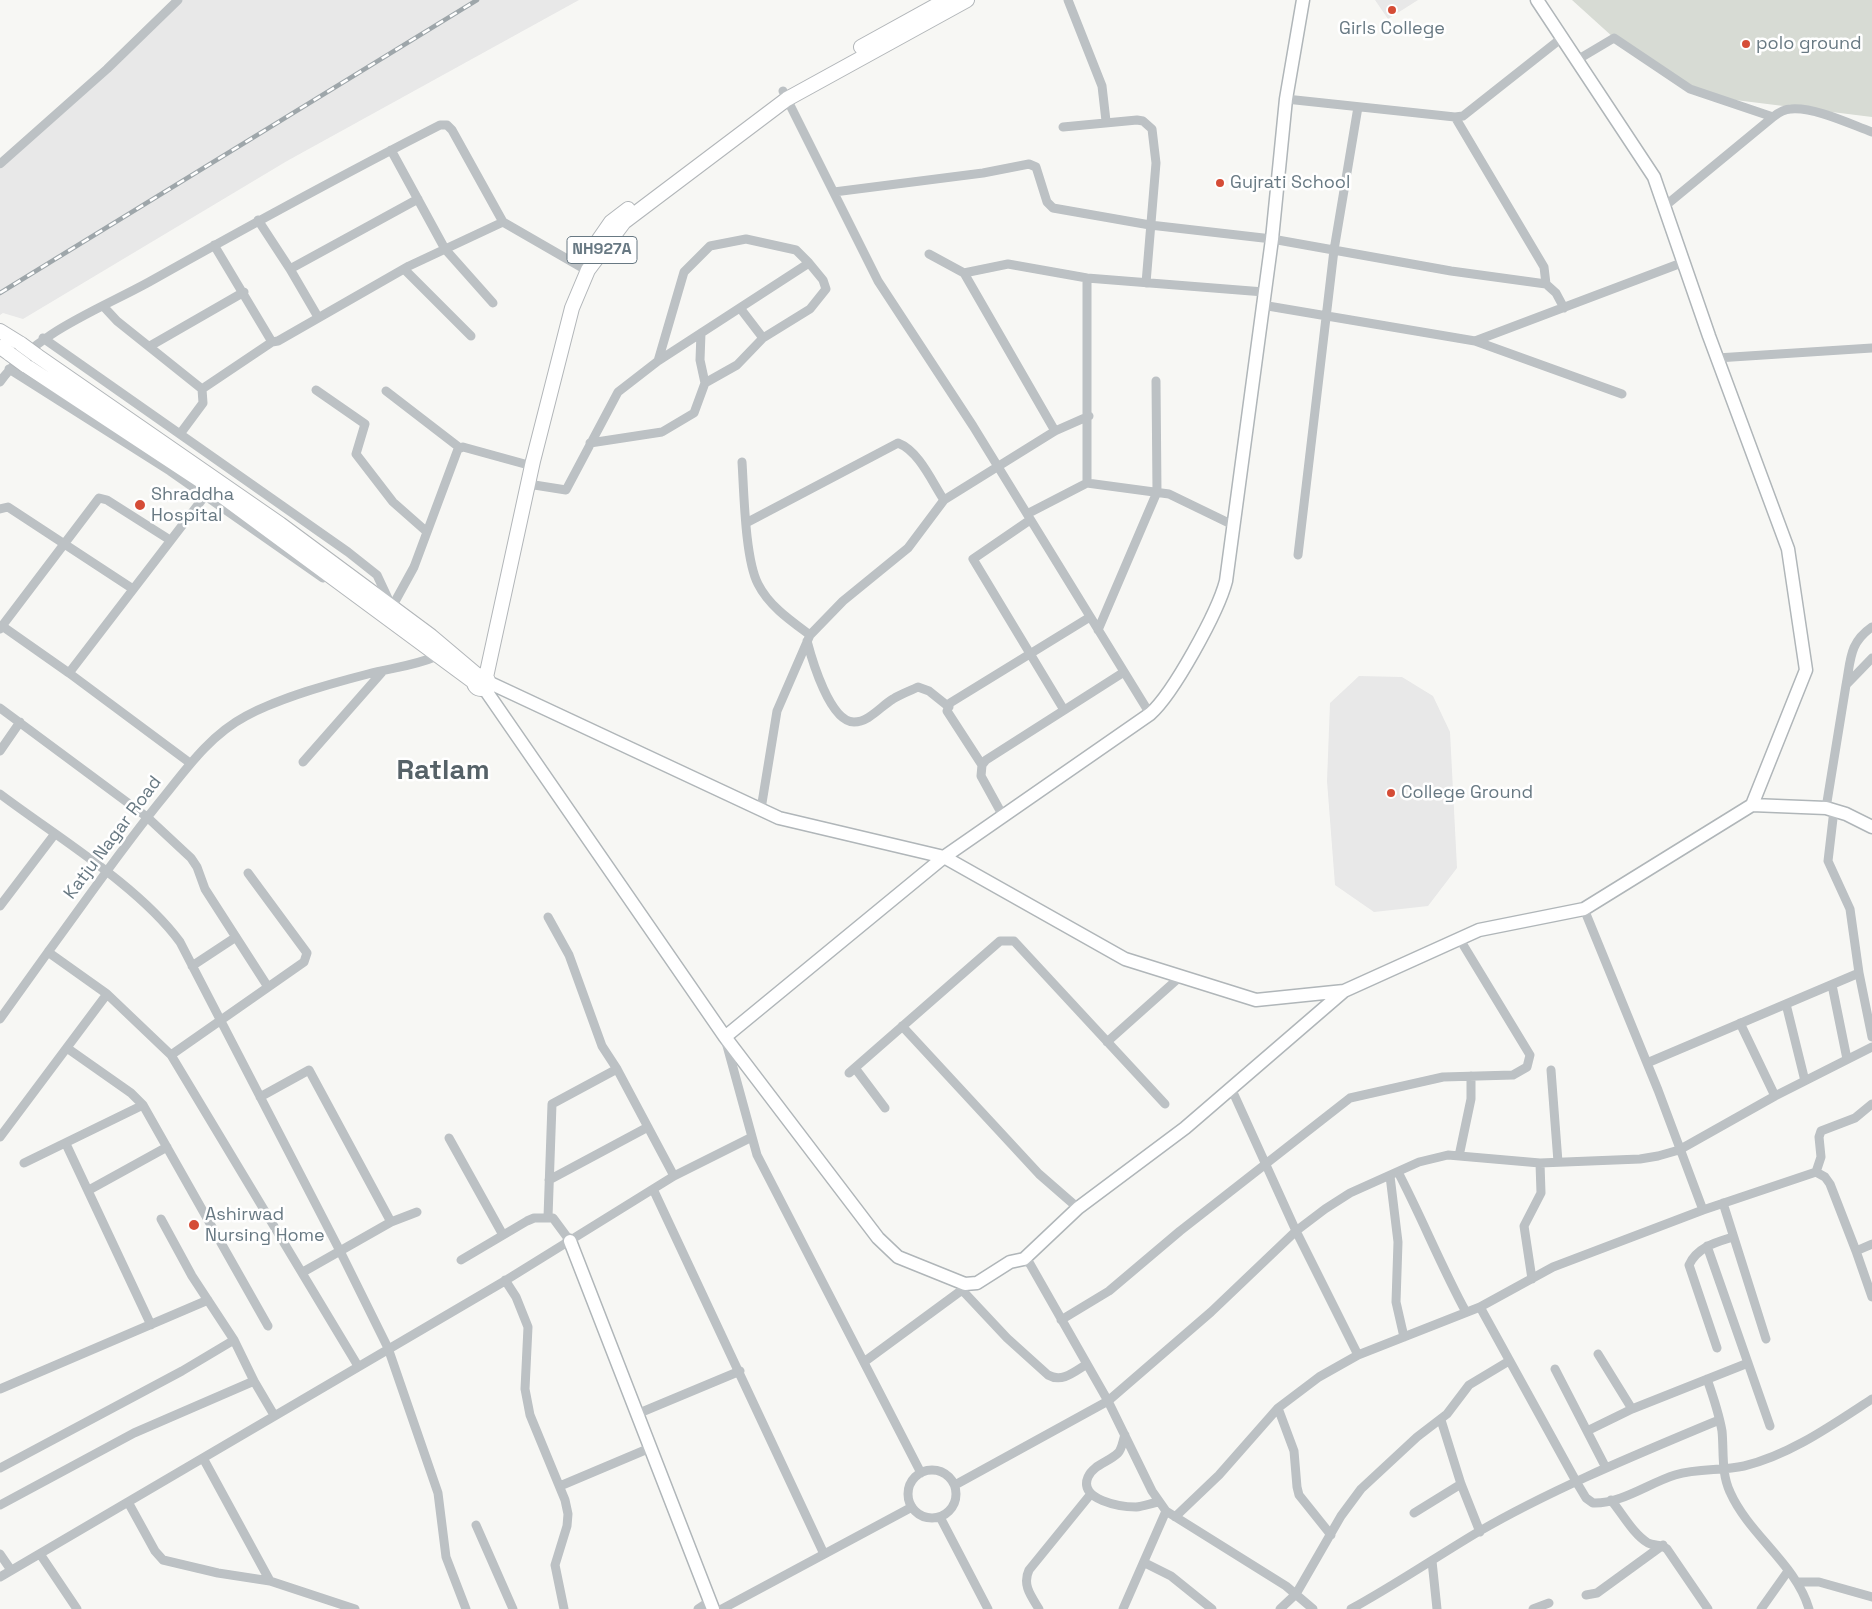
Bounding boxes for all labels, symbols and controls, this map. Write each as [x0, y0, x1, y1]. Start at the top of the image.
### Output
marker: Girls College [1386, 4, 1398, 16]
place label: Girls College [1339, 18, 1445, 40]
place label: polo ground [1756, 33, 1862, 55]
marker: polo ground [1740, 38, 1752, 50]
place label: Gujrati School [1230, 172, 1350, 194]
marker: Gujrati School [1214, 177, 1226, 189]
road number: NH927A [567, 236, 637, 264]
place label: Shraddha Hospital [151, 484, 234, 526]
marker: Shraddha Hospital [133, 498, 147, 512]
district label: Ratlam [396, 754, 490, 788]
street label: Katju Nagar Road [60, 772, 166, 904]
place label: College Ground [1401, 782, 1533, 804]
marker: College Ground [1385, 787, 1397, 799]
place label: Ashirwad Nursing Home [205, 1204, 325, 1246]
marker: Ashirwad Nursing Home [187, 1218, 201, 1232]

